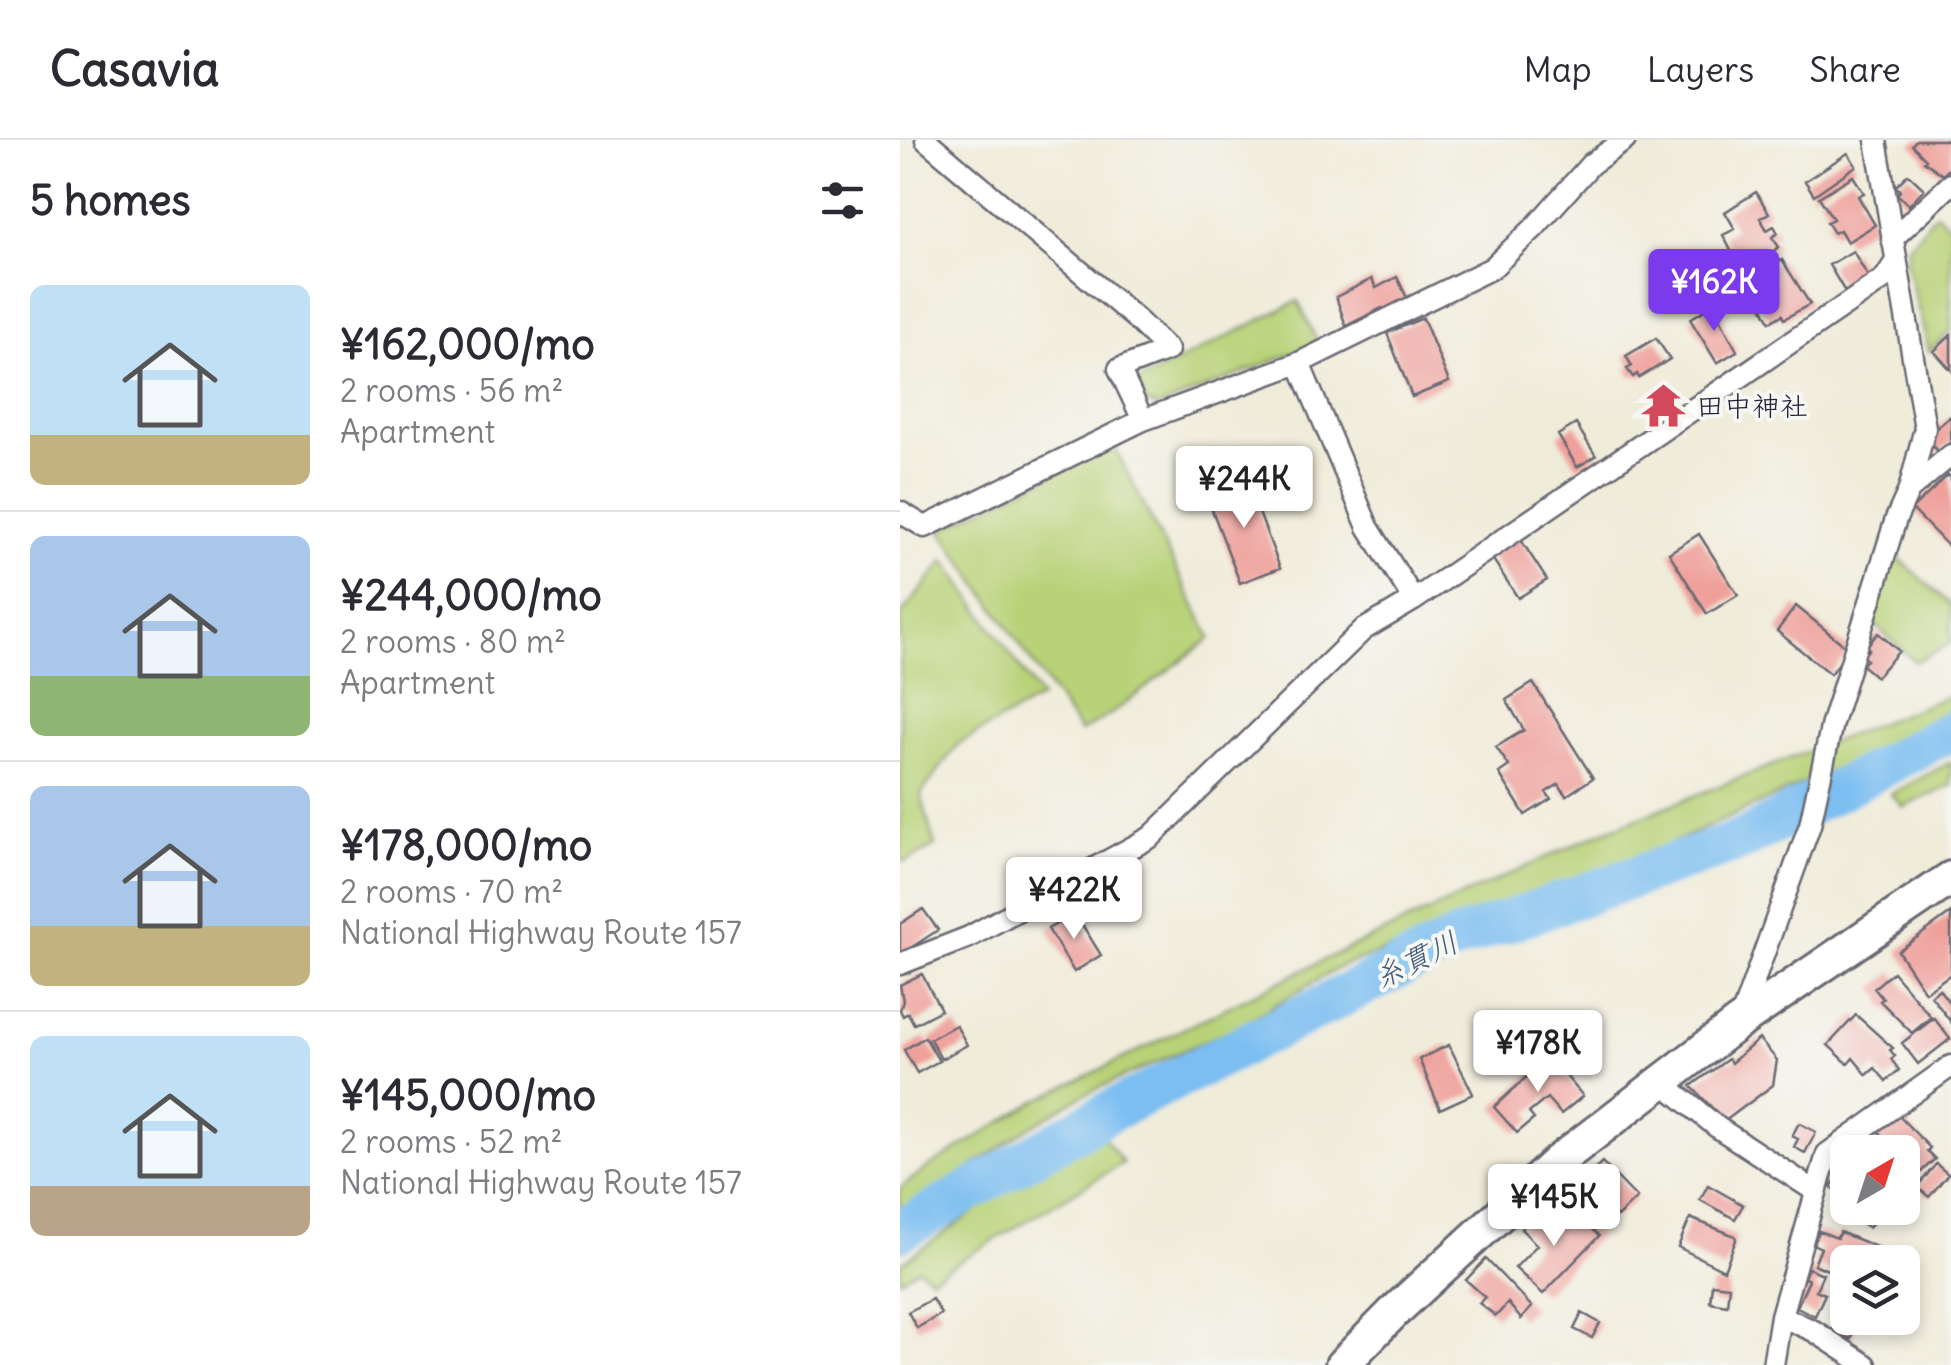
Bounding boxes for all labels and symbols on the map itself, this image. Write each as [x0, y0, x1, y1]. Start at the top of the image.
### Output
pin: ¥162K [1644, 249, 1784, 334]
temple icon: 田中神社 [1639, 382, 1687, 430]
place label: 田中神社 [1696, 388, 1808, 424]
pin: ¥244K [1174, 446, 1314, 531]
pin: ¥422K [1004, 857, 1144, 942]
water label: 糸貫川 [1367, 922, 1464, 996]
pin: ¥178K [1468, 1010, 1608, 1095]
north arrow [1830, 1135, 1920, 1225]
pin: ¥145K [1484, 1164, 1624, 1249]

